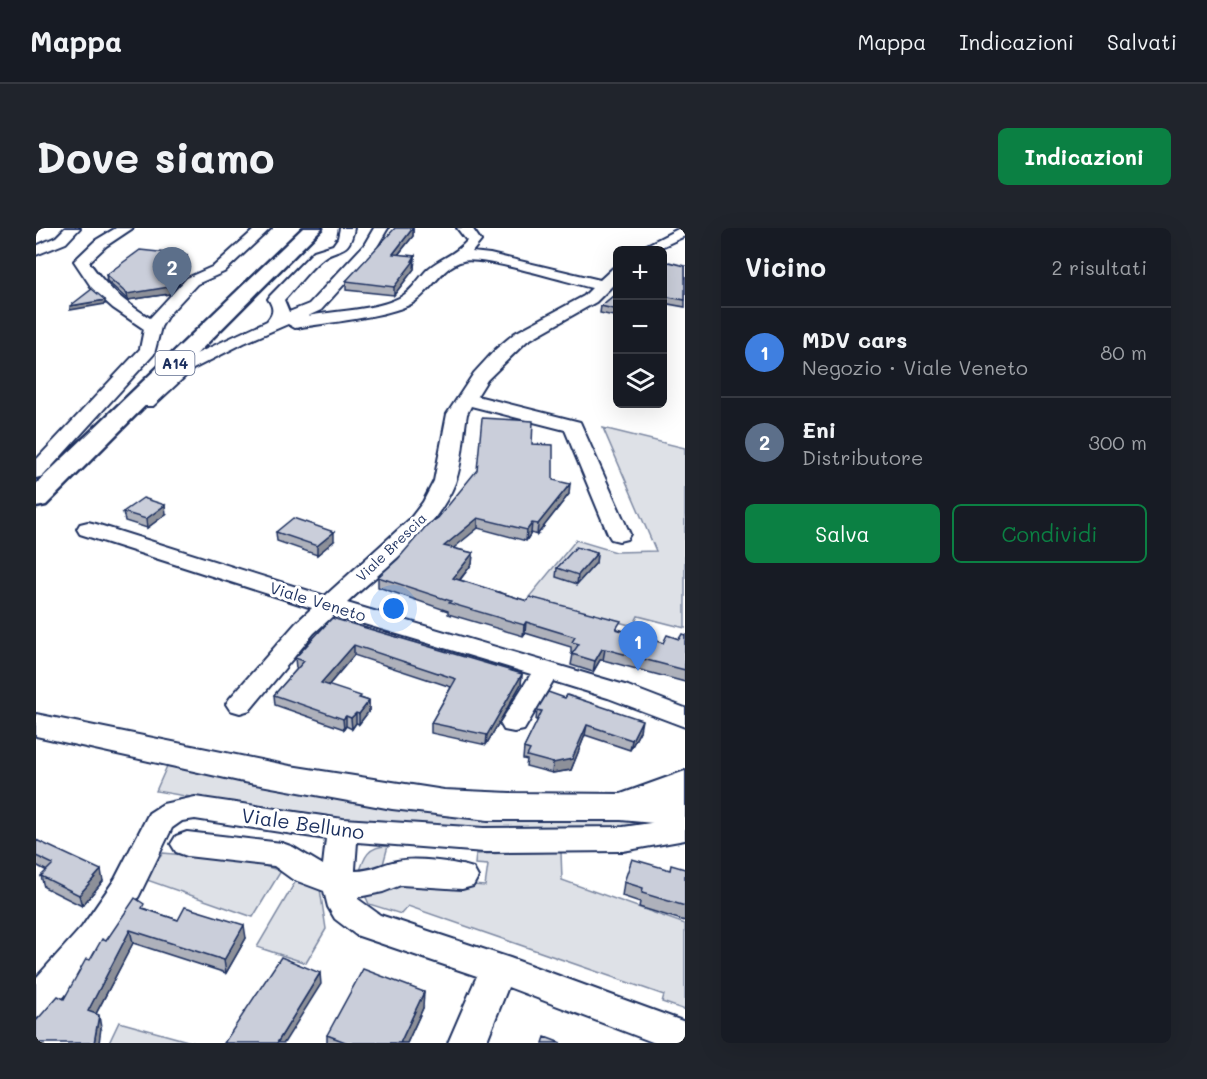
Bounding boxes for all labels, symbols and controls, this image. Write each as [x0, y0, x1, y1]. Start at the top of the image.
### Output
text: Mappa [30, 23, 122, 59]
text: Mappa [858, 28, 926, 55]
text: Indicazioni [959, 28, 1074, 55]
text: Salvati [1107, 28, 1177, 55]
button: Indicazioni [998, 128, 1171, 185]
text: Dove siamo [36, 129, 275, 184]
map controls [613, 246, 667, 408]
button: + [613, 246, 667, 300]
pin: 2 [152, 248, 192, 297]
text: Vicino [745, 250, 826, 284]
text: 2 risultati [1051, 254, 1147, 280]
button: − [613, 300, 667, 354]
text: MDV cars [802, 325, 907, 354]
text: 1 [760, 339, 769, 365]
text: 80 m [1100, 339, 1147, 365]
road number: A14 [156, 351, 194, 375]
button: layers [613, 354, 667, 408]
text: Negozio · Viale Veneto [802, 354, 1028, 380]
text: Eni [802, 415, 836, 444]
text: 2 [759, 429, 770, 455]
text: 300 m [1088, 429, 1147, 455]
text: Distributore [802, 444, 923, 470]
button: Salva [745, 504, 940, 563]
button: Condividi [952, 504, 1147, 563]
street label: Viale Brescia [352, 509, 430, 585]
street label: Viale Veneto [267, 576, 369, 626]
your location [379, 594, 408, 623]
pin: 1 [618, 622, 658, 671]
street label: Viale Belluno [240, 801, 366, 845]

